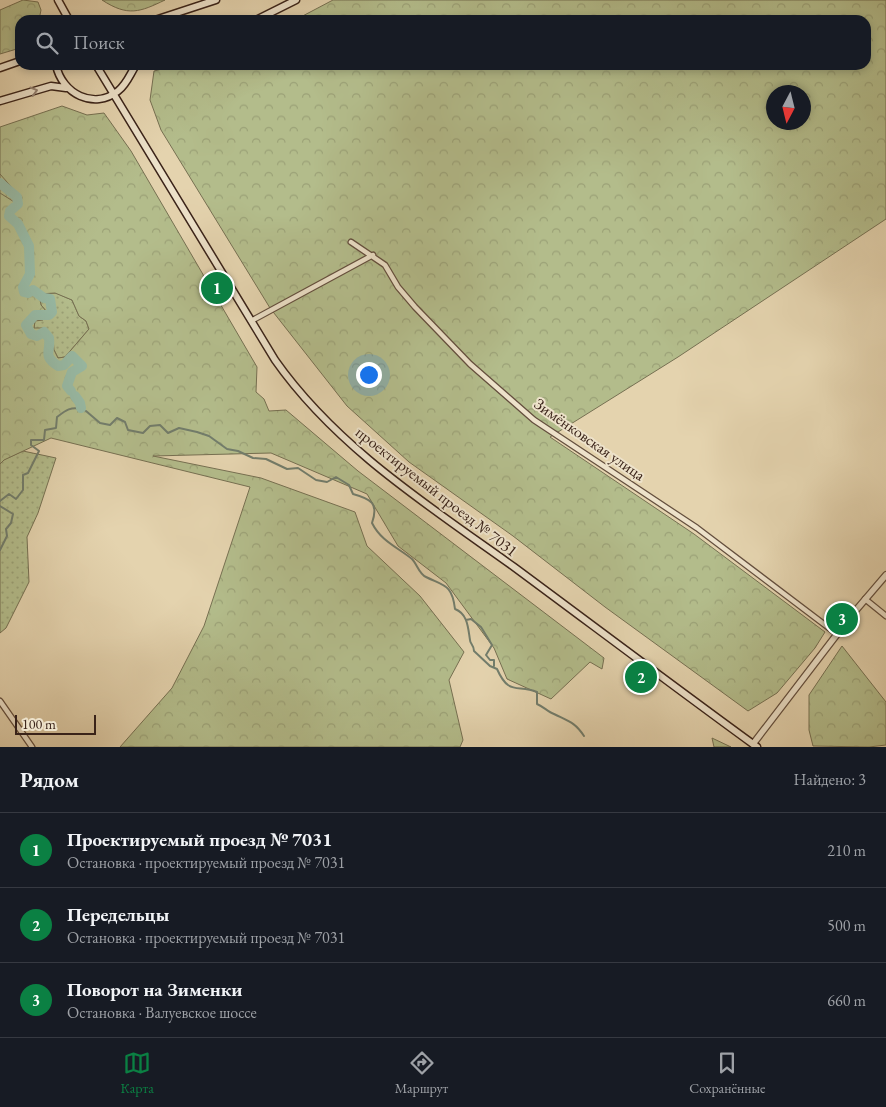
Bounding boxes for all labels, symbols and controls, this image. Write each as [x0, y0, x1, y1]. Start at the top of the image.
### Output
search box [15, 15, 871, 70]
icon: search [33, 29, 61, 57]
text: Поиск [73, 30, 125, 55]
north arrow [766, 85, 811, 130]
one-way arrow [29, 86, 38, 96]
pin: 1 [201, 269, 233, 307]
your location [356, 362, 382, 388]
street label: Зимёнковская улица [530, 393, 650, 486]
street label: проектируемый проезд № 7031 [351, 422, 522, 561]
pin: 3 [826, 600, 858, 638]
pin: 2 [625, 658, 657, 696]
scale bar [15, 712, 96, 735]
text: 100 m [22, 715, 56, 733]
text: Рядом [20, 766, 79, 793]
text: Найдено: 3 [794, 769, 866, 790]
text: Проектируемый проезд № 7031 [67, 827, 332, 852]
text: 1 [32, 840, 40, 861]
text: 210 m [827, 840, 866, 861]
text: Остановка · проектируемый проезд № 7031 [67, 852, 345, 873]
text: Передельцы [67, 902, 169, 927]
text: 2 [32, 915, 40, 936]
text: 500 m [827, 915, 866, 936]
text: Остановка · проектируемый проезд № 7031 [67, 927, 345, 948]
text: Поворот на Зименки [67, 977, 242, 1002]
text: 3 [32, 990, 40, 1011]
text: 660 m [827, 990, 866, 1011]
text: Остановка · Валуевское шоссе [67, 1002, 257, 1023]
tab: Карта [120, 1049, 154, 1097]
tab: Маршрут [395, 1049, 448, 1097]
tab: Сохранённые [689, 1049, 766, 1097]

